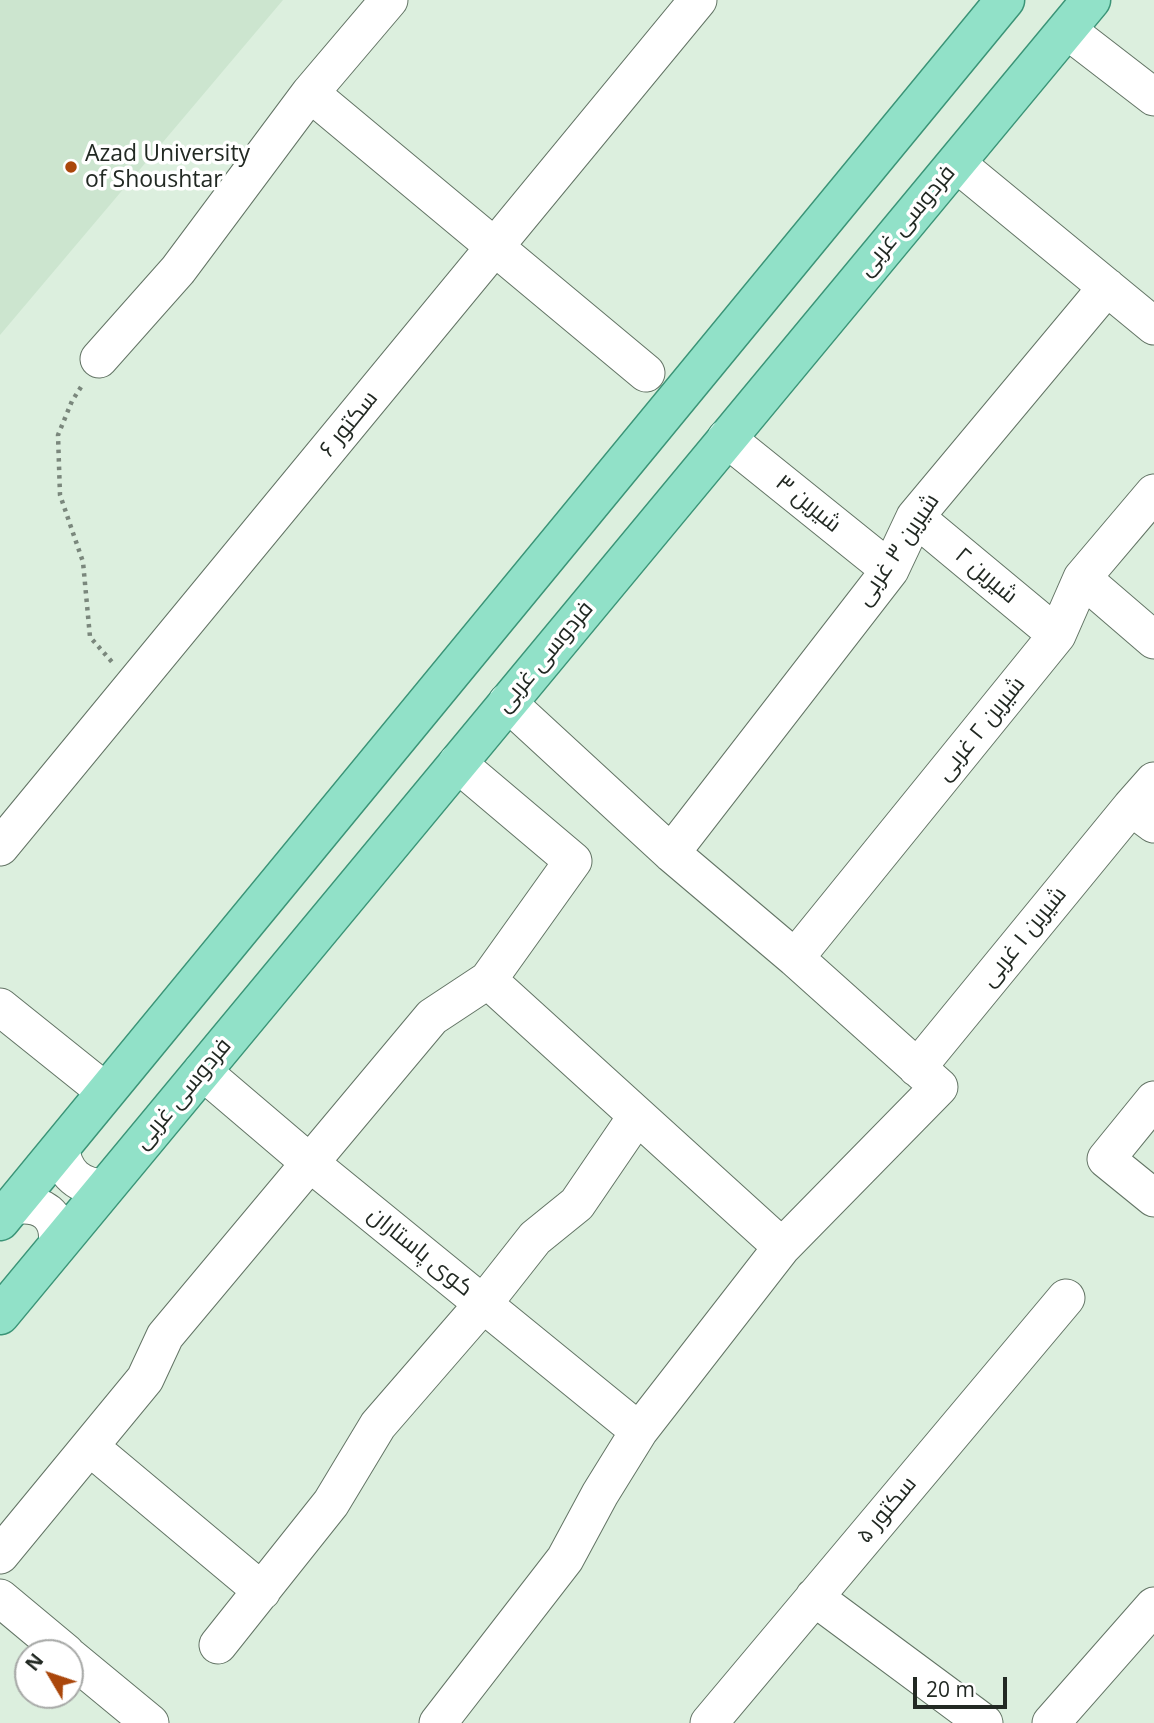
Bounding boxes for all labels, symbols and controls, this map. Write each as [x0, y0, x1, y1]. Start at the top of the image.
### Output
place label: Azad University of Shoushtar [85, 140, 250, 194]
marker: Azad University of Shoushtar [63, 159, 79, 175]
street label: فردوسی غربی [852, 160, 962, 282]
street label: سکتور ۶ [314, 385, 384, 463]
street label: شیرین ۳ [770, 469, 846, 539]
street label: شیرین ۳ غربی [850, 489, 946, 611]
street label: شیرین ۲ [949, 542, 1023, 610]
street label: فردوسی غربی [490, 596, 600, 718]
street label: شیرین ۲ غربی [931, 671, 1031, 787]
street label: شیرین ۱ غربی [975, 881, 1073, 993]
street label: فردوسی غربی [128, 1033, 238, 1155]
street label: کوی پاستاران [362, 1201, 478, 1303]
street label: سکتور ۵ [851, 1471, 923, 1549]
north arrow [14, 1639, 84, 1709]
text: N [19, 1648, 49, 1676]
scale bar [916, 1664, 1010, 1708]
text: 20 m [926, 1675, 975, 1703]

